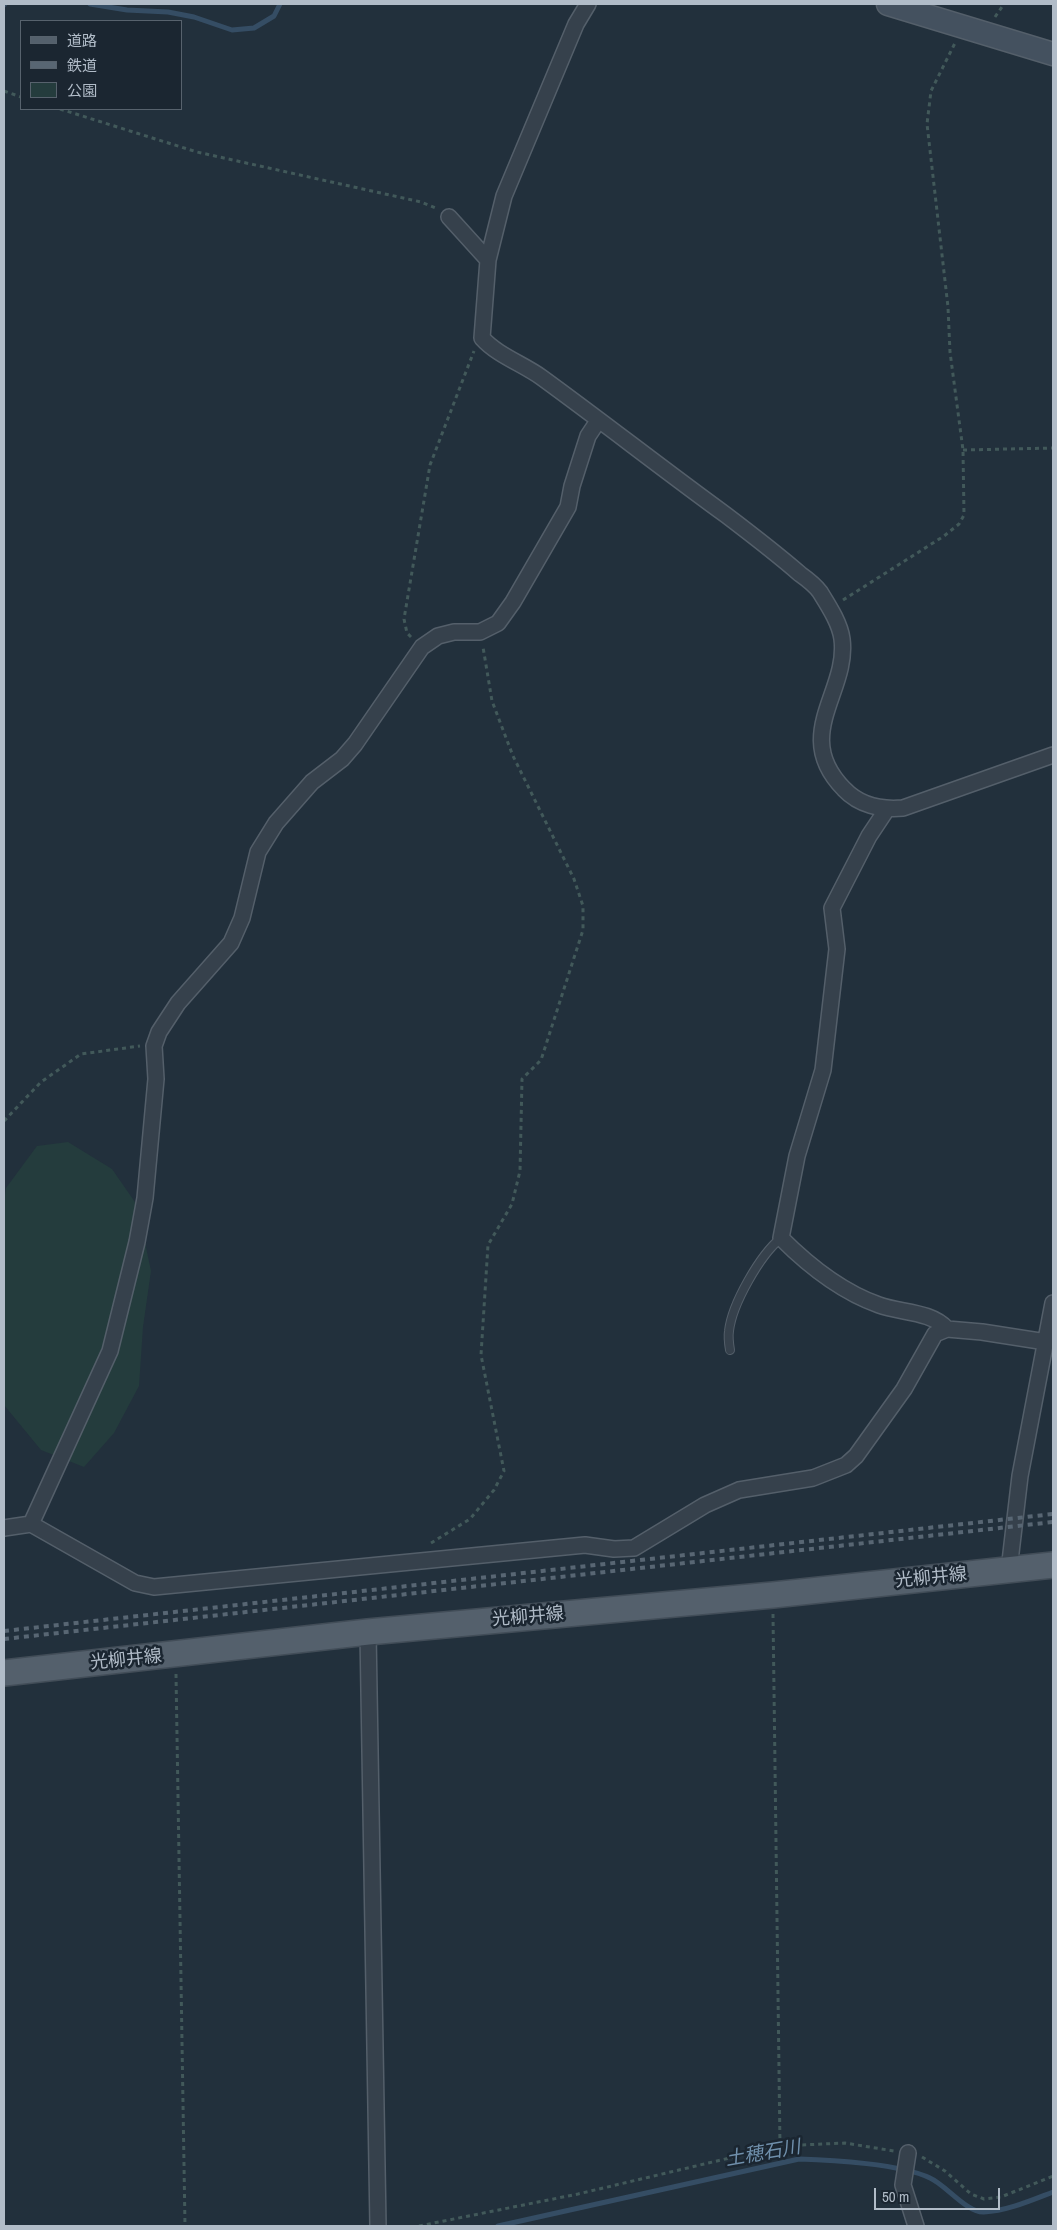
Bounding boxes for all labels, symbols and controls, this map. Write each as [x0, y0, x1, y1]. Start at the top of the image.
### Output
legend [20, 20, 182, 110]
text: 道路 [67, 30, 97, 51]
text: 鉄道 [67, 55, 97, 76]
text: 公園 [67, 80, 97, 101]
street label: 光柳井線 [894, 1563, 968, 1593]
street label: 光柳井線 [491, 1603, 565, 1631]
street label: 光柳井線 [89, 1645, 163, 1675]
water label: 土穂石川 [724, 2136, 802, 2172]
scale bar [877, 2178, 1003, 2210]
text: 50 m [882, 2186, 909, 2207]

